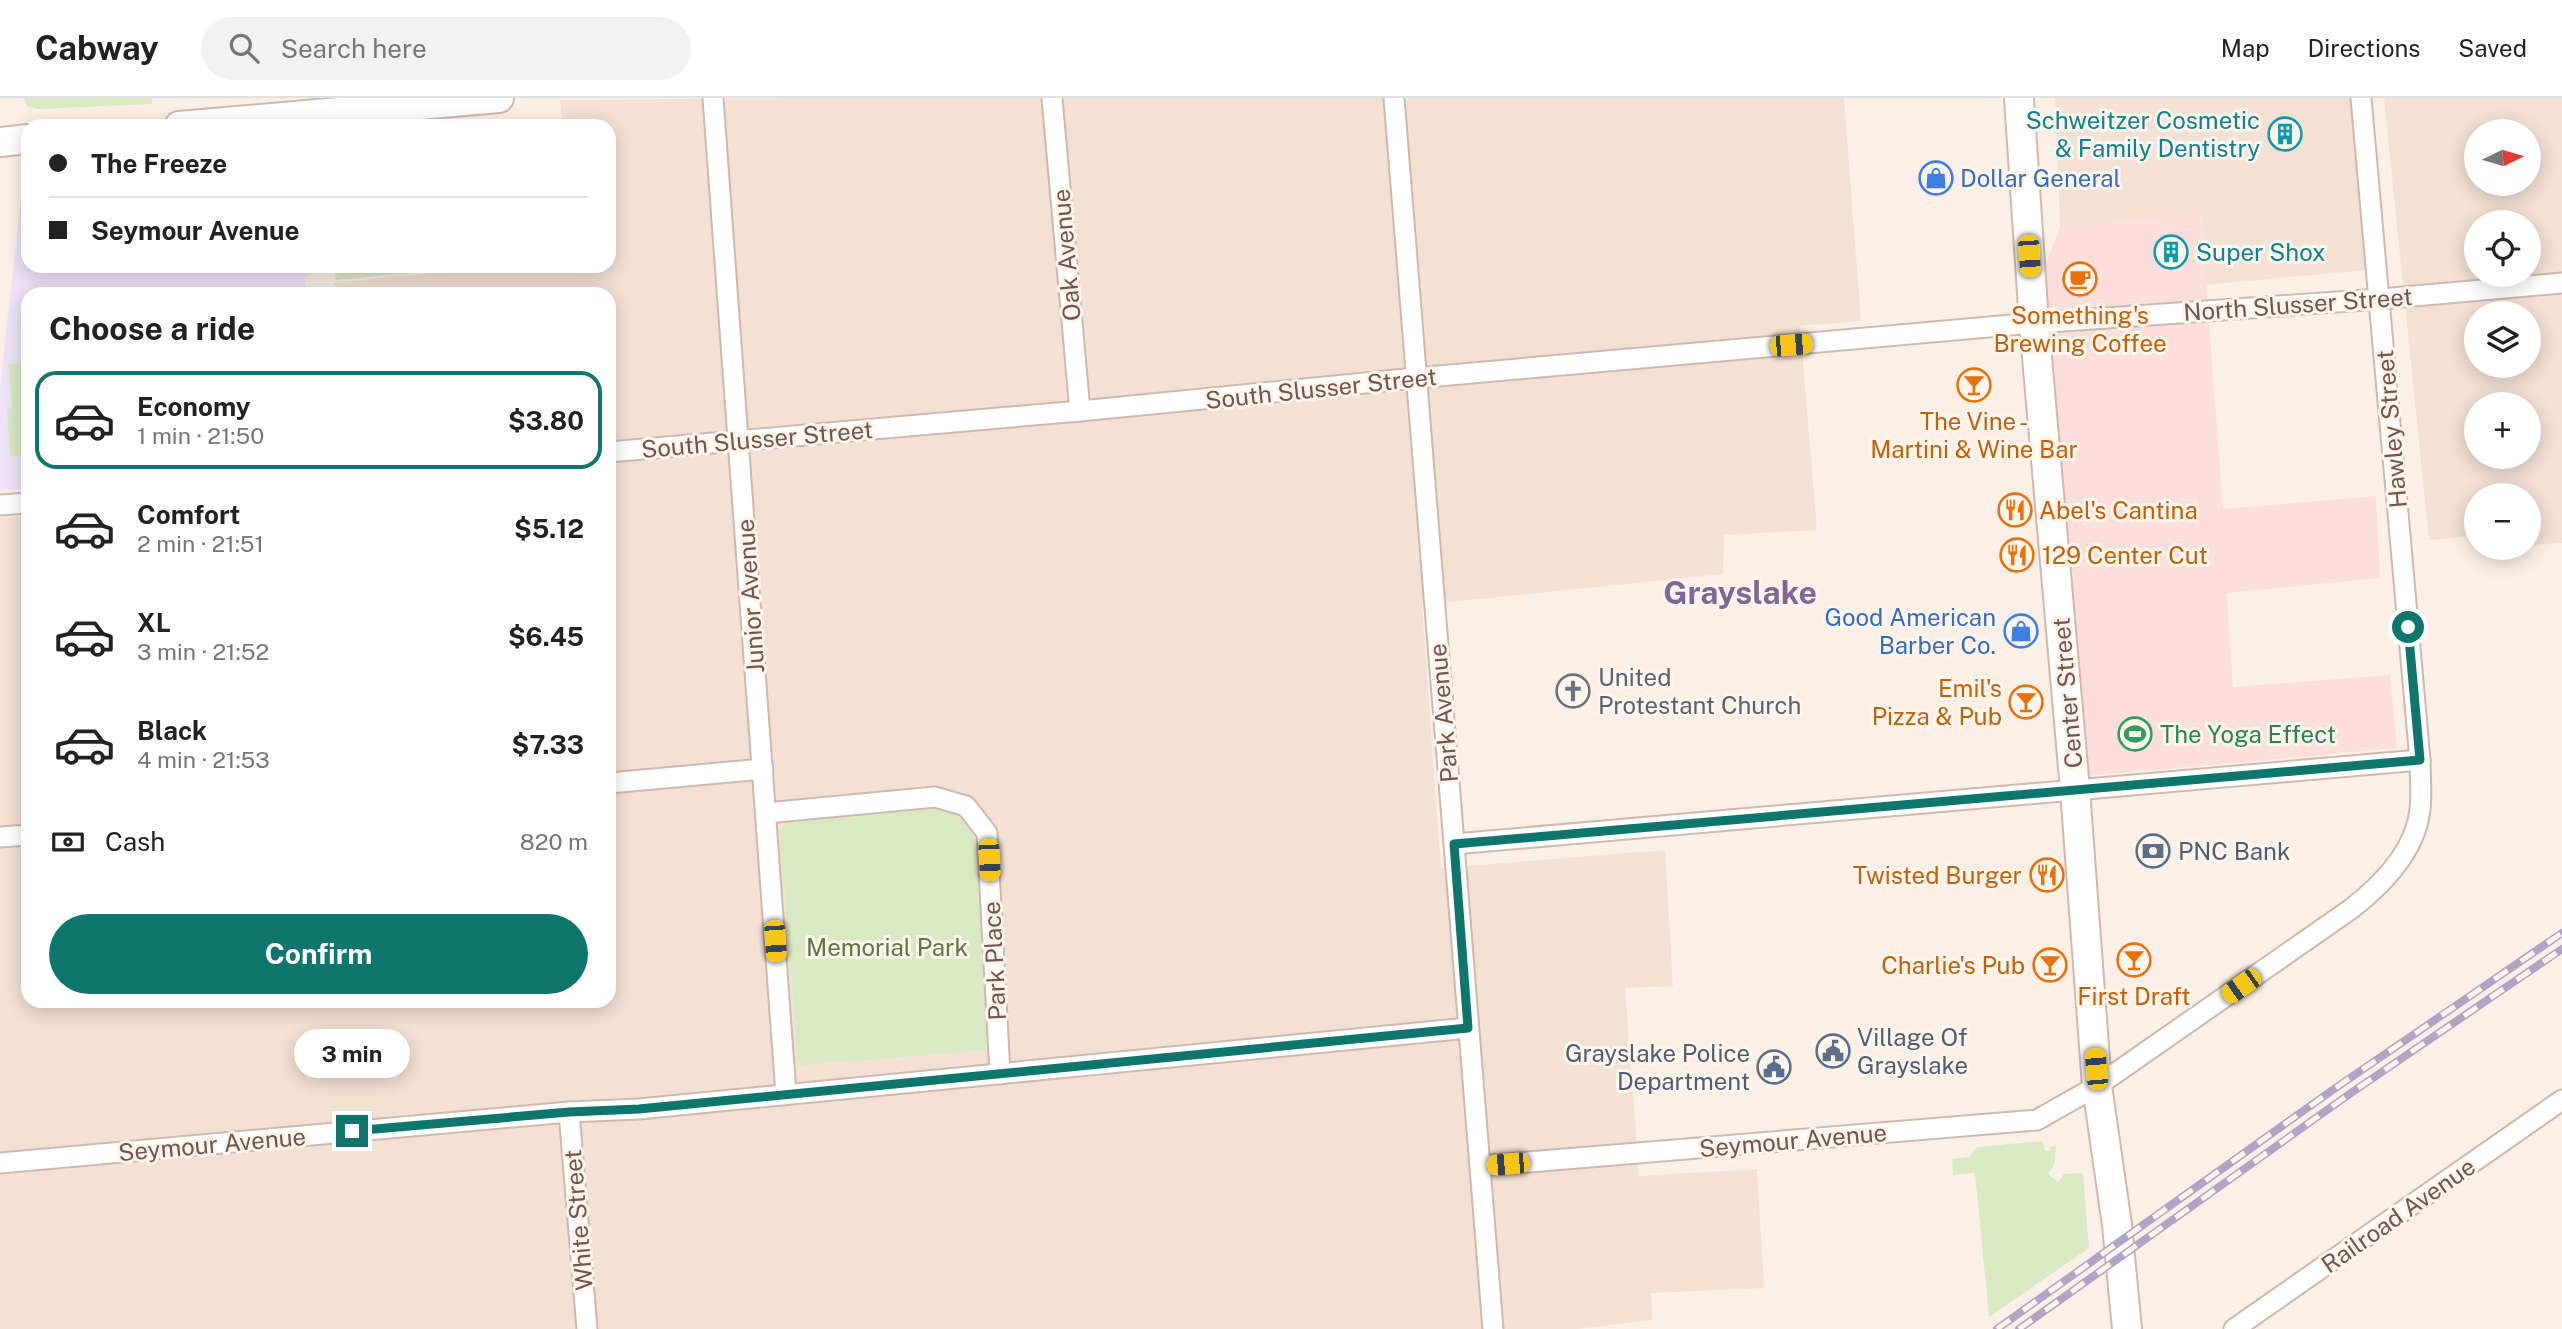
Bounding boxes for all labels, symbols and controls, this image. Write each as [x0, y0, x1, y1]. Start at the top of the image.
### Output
search box [201, 17, 691, 80]
text: Cabway [35, 29, 159, 67]
icon: search [225, 29, 263, 67]
text: Search here [281, 33, 427, 64]
text: Map [2221, 34, 2270, 62]
text: Directions [2308, 34, 2420, 62]
text: Saved [2458, 34, 2527, 62]
place label: Schweitzer Cosmetic & Family Dentistry [2026, 106, 2260, 162]
building icon: Schweitzer Cosmetic & Family Dentistry [2266, 115, 2304, 153]
north arrow [2464, 119, 2541, 196]
map controls [2464, 119, 2541, 560]
text: The Freeze [91, 148, 227, 179]
shop icon: Dollar General [1917, 159, 1955, 197]
place label: Dollar General [1960, 164, 2121, 192]
street label: Oak Avenue [1046, 188, 1086, 322]
button: locate [2464, 210, 2541, 287]
text: Seymour Avenue [91, 215, 299, 246]
building icon: Super Shox [2152, 233, 2190, 271]
car [2018, 234, 2041, 278]
place label: Super Shox [2196, 238, 2325, 266]
cafe icon: Something's Brewing Coffee [2061, 260, 2099, 298]
street label: North Slusser Street [2183, 282, 2413, 326]
place label: Something's Brewing Coffee [1993, 301, 2167, 357]
button: layers [2464, 301, 2541, 378]
text: Choose a ride [49, 310, 255, 347]
car [1770, 333, 1813, 357]
street label: Hawley Street [2370, 349, 2412, 509]
street label: South Slusser Street [1204, 362, 1438, 414]
bar icon: The Vine - Martini & Wine Bar [1955, 366, 1993, 404]
icon: car [53, 389, 116, 452]
text: Economy [137, 391, 250, 422]
button: + [2464, 392, 2541, 469]
text: $3.80 [508, 405, 584, 436]
place label: The Vine - Martini & Wine Bar [1870, 407, 2078, 463]
street label: South Slusser Street [640, 415, 874, 463]
text: 1 min · 21:50 [137, 422, 264, 449]
button: − [2464, 483, 2541, 560]
restaurant icon: Abel's Cantina [1996, 491, 2034, 529]
place label: Abel's Cantina [2039, 496, 2198, 524]
icon: car [53, 497, 116, 560]
text: Comfort [137, 499, 240, 530]
text: $5.12 [514, 513, 584, 544]
street label: Junior Avenue [731, 518, 769, 674]
text: 2 min · 21:51 [137, 530, 264, 557]
restaurant icon: 129 Center Cut [1998, 536, 2036, 574]
place label: 129 Center Cut [2042, 541, 2208, 569]
district label: Grayslake [1663, 574, 1817, 611]
place label: Good American Barber Co. [1824, 603, 1996, 659]
icon: car [53, 605, 116, 668]
text: XL [137, 607, 171, 638]
route start [2392, 611, 2424, 643]
shop icon: Good American Barber Co. [2002, 612, 2040, 650]
street label: Center Street [2046, 616, 2088, 770]
text: $6.45 [508, 621, 584, 652]
text: 3 min · 21:52 [137, 638, 269, 665]
street label: Park Avenue [1423, 642, 1463, 784]
place label: United Protestant Church [1598, 663, 1801, 719]
church icon: United Protestant Church [1554, 672, 1592, 710]
place label: Emil's Pizza & Pub [1872, 674, 2002, 730]
bar icon: Emil's Pizza & Pub [2007, 683, 2045, 721]
icon: car [53, 713, 116, 776]
text: Black [137, 715, 207, 746]
sports icon: The Yoga Effect [2116, 715, 2154, 753]
place label: The Yoga Effect [2160, 720, 2336, 748]
text: $7.33 [511, 729, 584, 760]
text: 4 min · 21:53 [137, 746, 270, 773]
icon: cash [49, 823, 87, 861]
text: Cash [105, 826, 165, 857]
text: 820 m [520, 828, 588, 855]
bank icon: PNC Bank [2134, 832, 2172, 870]
place label: PNC Bank [2178, 837, 2290, 865]
car [978, 838, 1001, 882]
restaurant icon: Twisted Burger [2028, 856, 2066, 894]
place label: Twisted Burger [1853, 861, 2022, 889]
street label: Park Place [977, 901, 1011, 1021]
button: Confirm [49, 914, 588, 994]
car [764, 919, 787, 963]
park label: Memorial Park [806, 933, 968, 961]
bar icon: First Draft [2115, 941, 2153, 979]
bar icon: Charlie's Pub [2031, 946, 2069, 984]
place label: Charlie's Pub [1881, 951, 2025, 979]
car [2218, 965, 2265, 1007]
place label: First Draft [2077, 982, 2191, 1010]
place label: Village Of Grayslake [1857, 1023, 1968, 1079]
callout: 3 min [294, 1030, 410, 1079]
public building icon: Village Of Grayslake [1814, 1032, 1852, 1070]
place label: Grayslake Police Department [1565, 1039, 1750, 1095]
text: 3 min [322, 1040, 382, 1067]
car [2084, 1047, 2109, 1091]
public building icon: Grayslake Police Department [1755, 1048, 1793, 1086]
route end [336, 1115, 368, 1147]
street label: Seymour Avenue [1698, 1118, 1888, 1162]
street label: Seymour Avenue [117, 1122, 307, 1166]
street label: White Street [558, 1149, 598, 1291]
car [1487, 1152, 1530, 1176]
street label: Railroad Avenue [2316, 1152, 2480, 1278]

